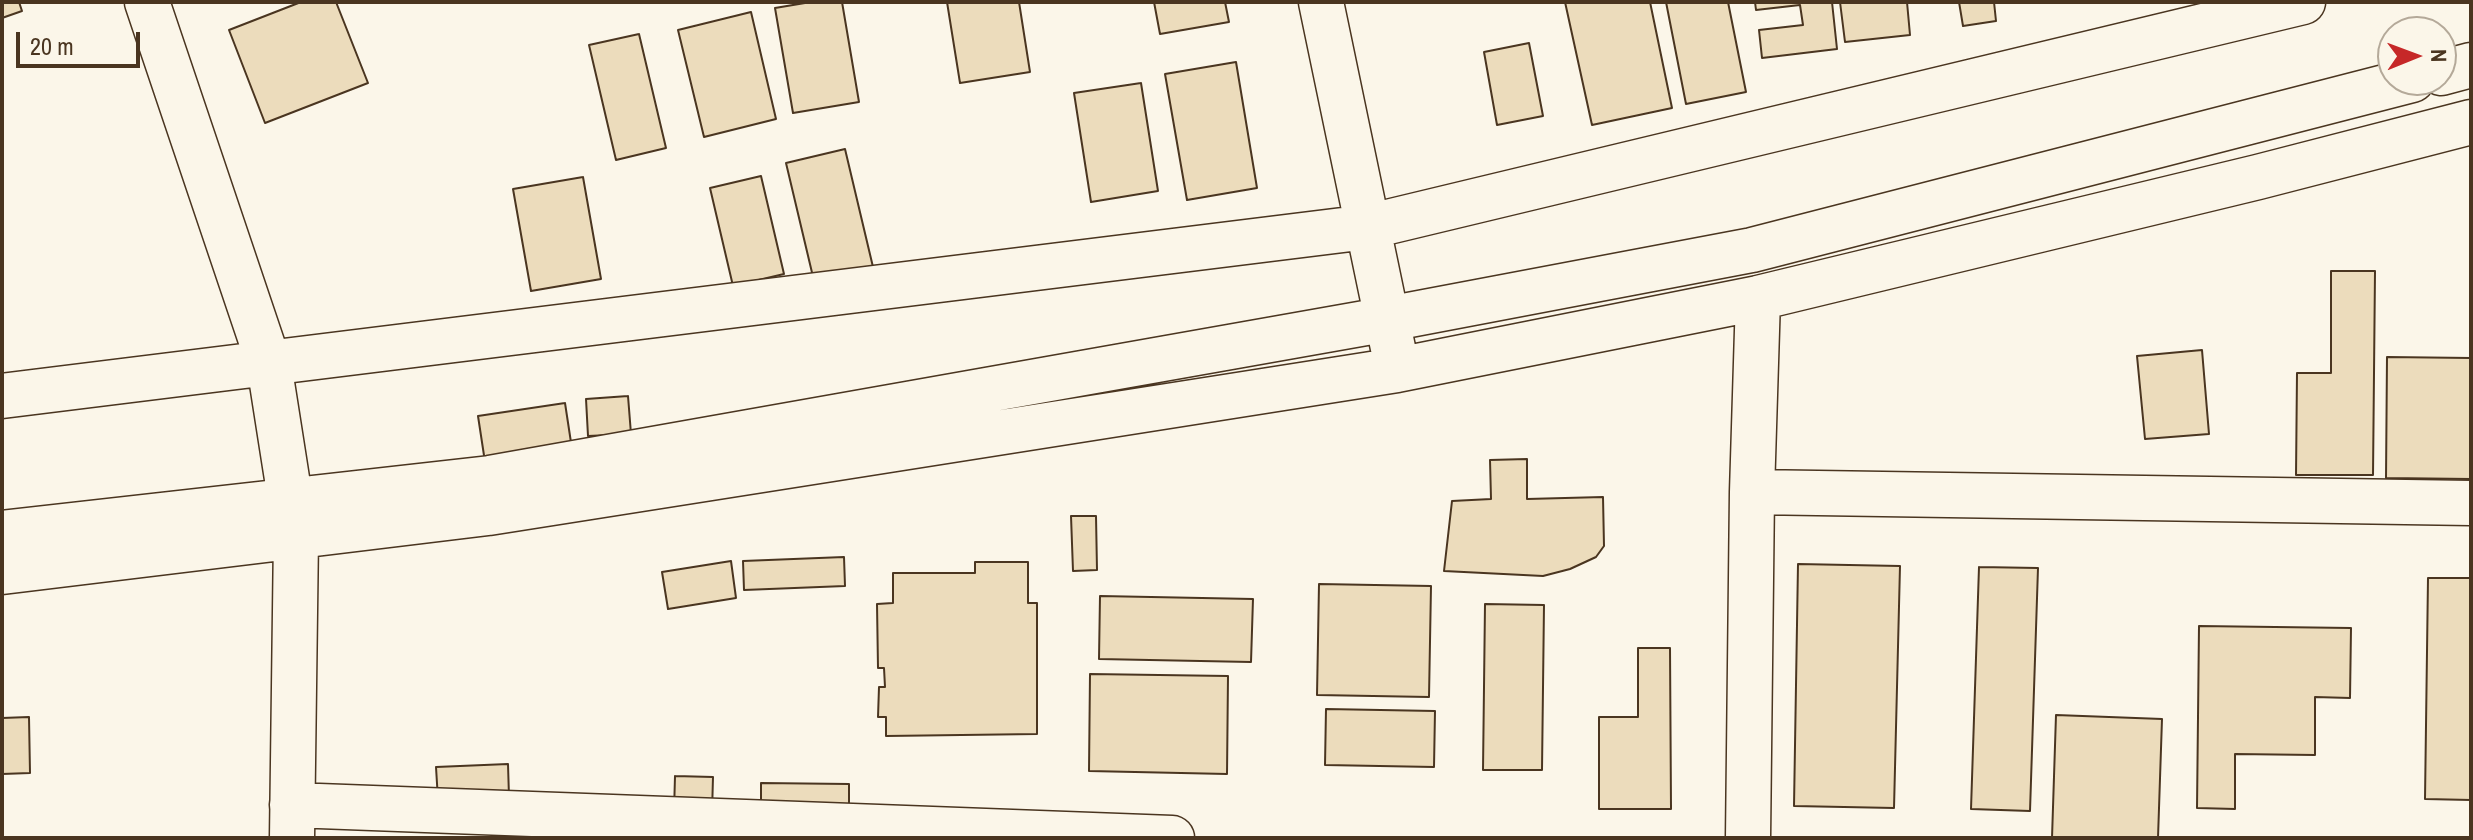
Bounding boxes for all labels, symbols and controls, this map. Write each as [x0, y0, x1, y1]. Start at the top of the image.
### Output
scale bar [20, 16, 144, 66]
north arrow [2377, 16, 2457, 96]
text: 20 m [30, 30, 74, 62]
text: N [2424, 49, 2454, 62]

